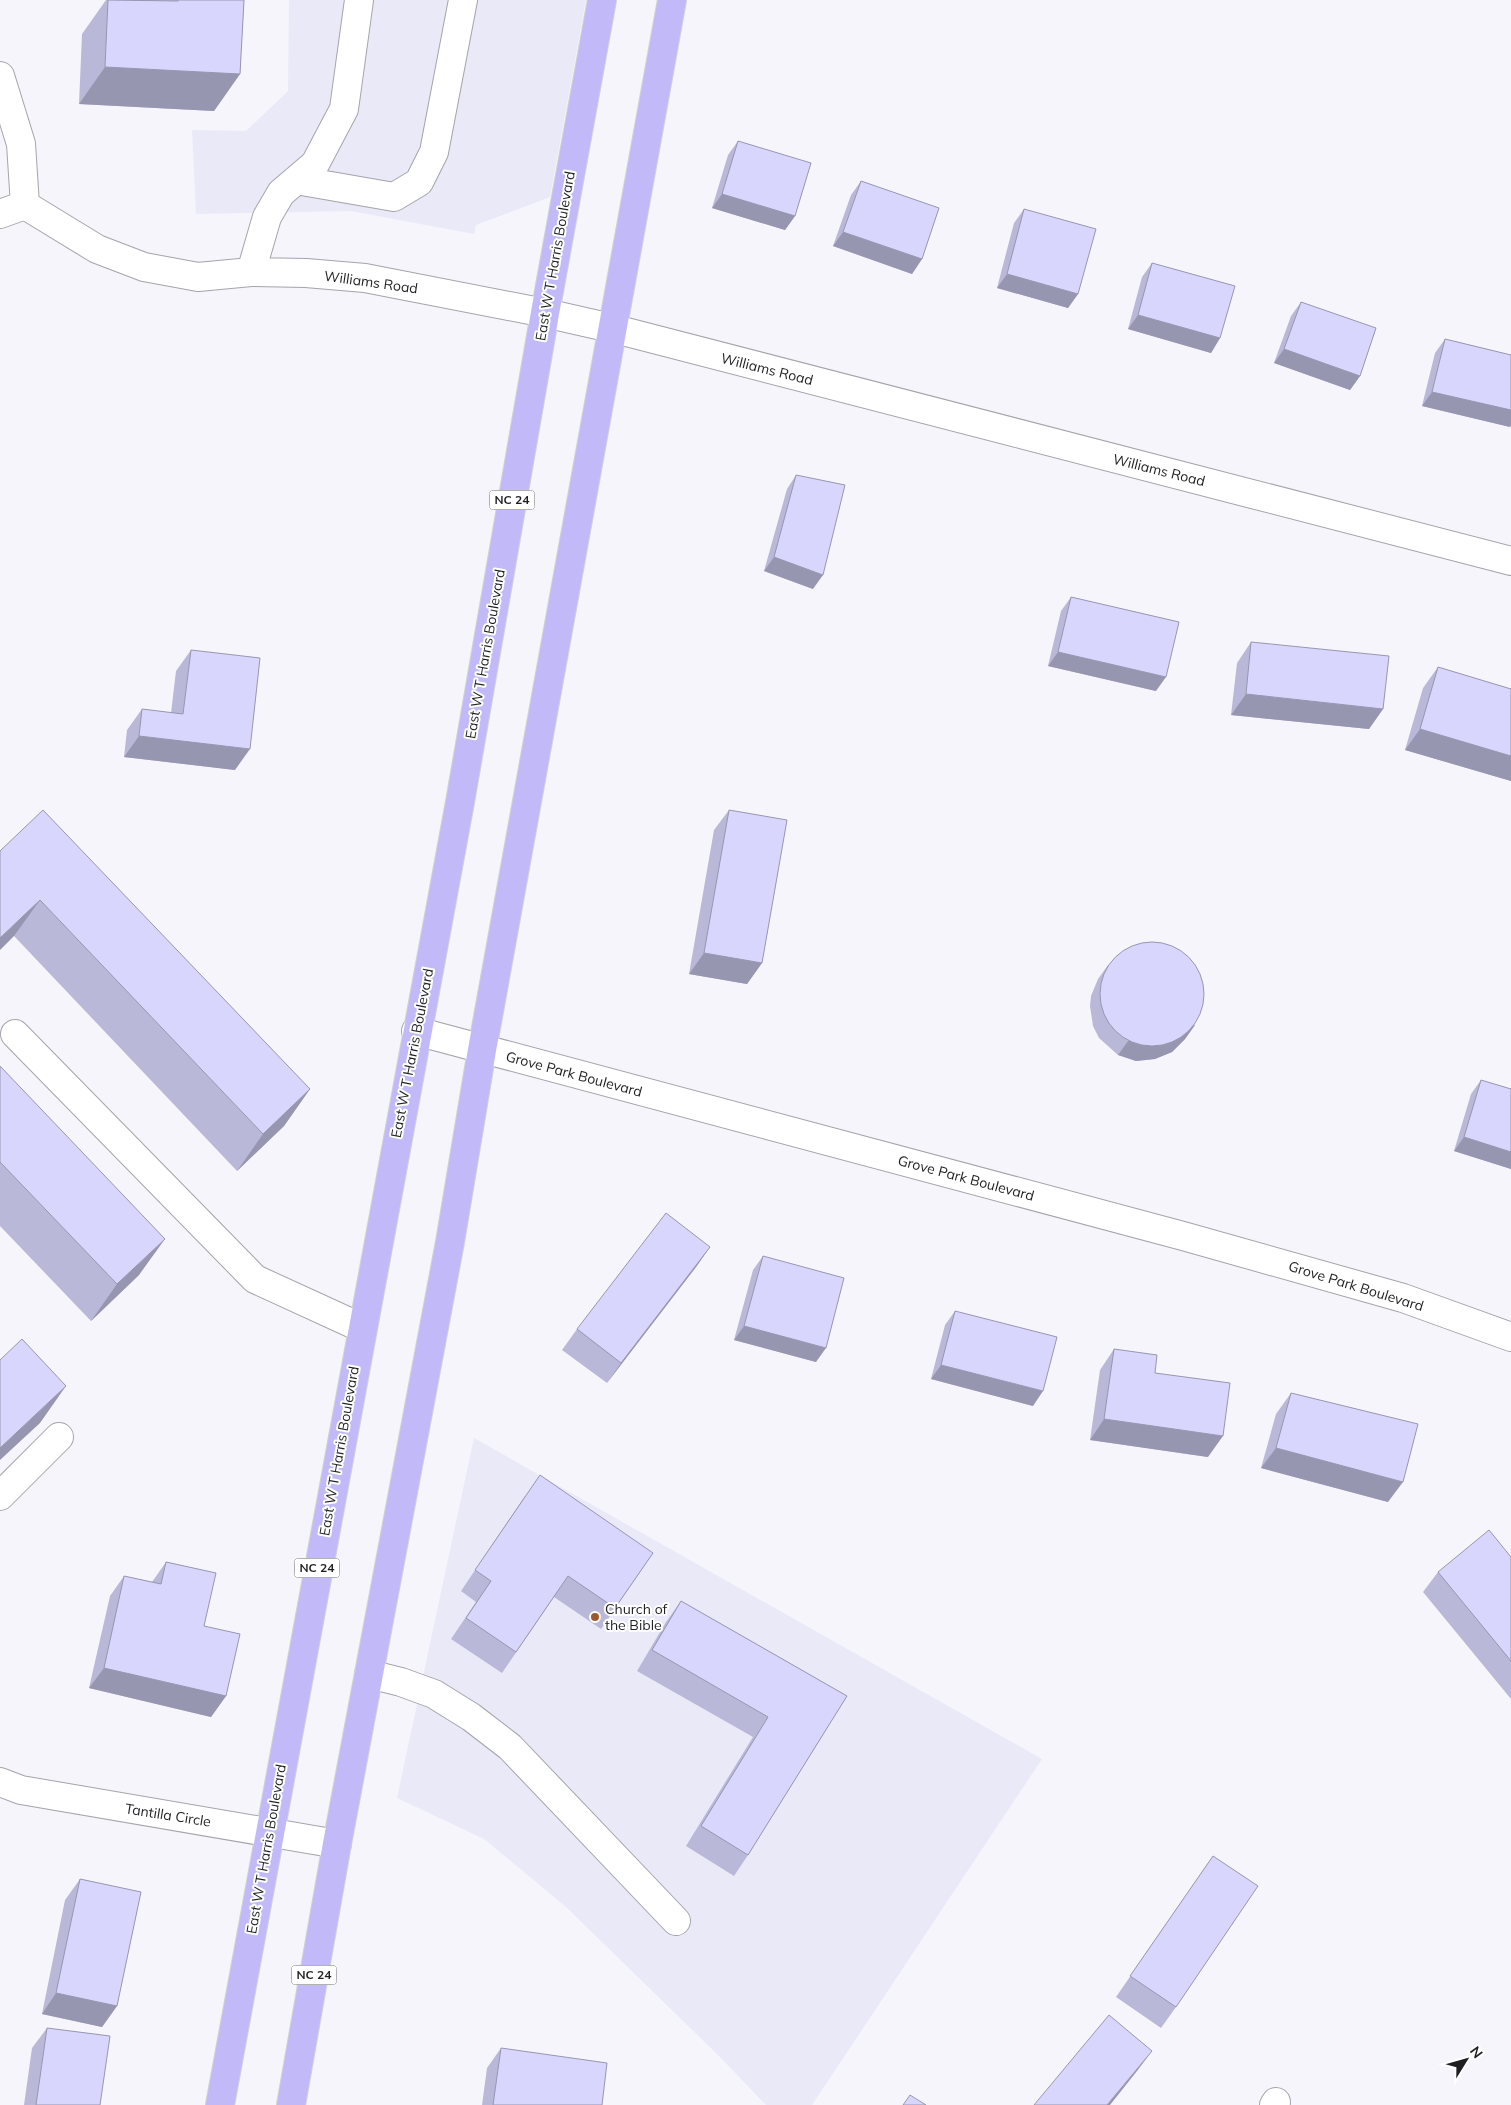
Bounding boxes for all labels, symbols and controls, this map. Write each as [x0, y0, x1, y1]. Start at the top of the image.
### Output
street label: East W T Harris Boulevard [531, 170, 579, 342]
street label: Williams Road [323, 267, 419, 297]
street label: Williams Road [719, 349, 815, 389]
street label: Williams Road [1111, 450, 1207, 490]
road number: NC 24 [490, 490, 534, 510]
street label: East W T Harris Boulevard [461, 568, 509, 740]
street label: East W T Harris Boulevard [387, 967, 437, 1139]
street label: Grove Park Boulevard [504, 1047, 644, 1101]
street label: Grove Park Boulevard [896, 1151, 1036, 1205]
street label: Grove Park Boulevard [1286, 1257, 1426, 1315]
street label: East W T Harris Boulevard [315, 1365, 363, 1537]
road number: NC 24 [294, 1559, 340, 1578]
place label: Church of the Bible [605, 1600, 668, 1634]
marker: Church of the Bible [589, 1611, 601, 1623]
street label: East W T Harris Boulevard [242, 1763, 290, 1935]
street label: Tantilla Circle [124, 1799, 212, 1831]
road number: NC 24 [292, 1966, 336, 1984]
north arrow [1441, 2035, 1491, 2085]
text: N [1466, 2043, 1487, 2062]

